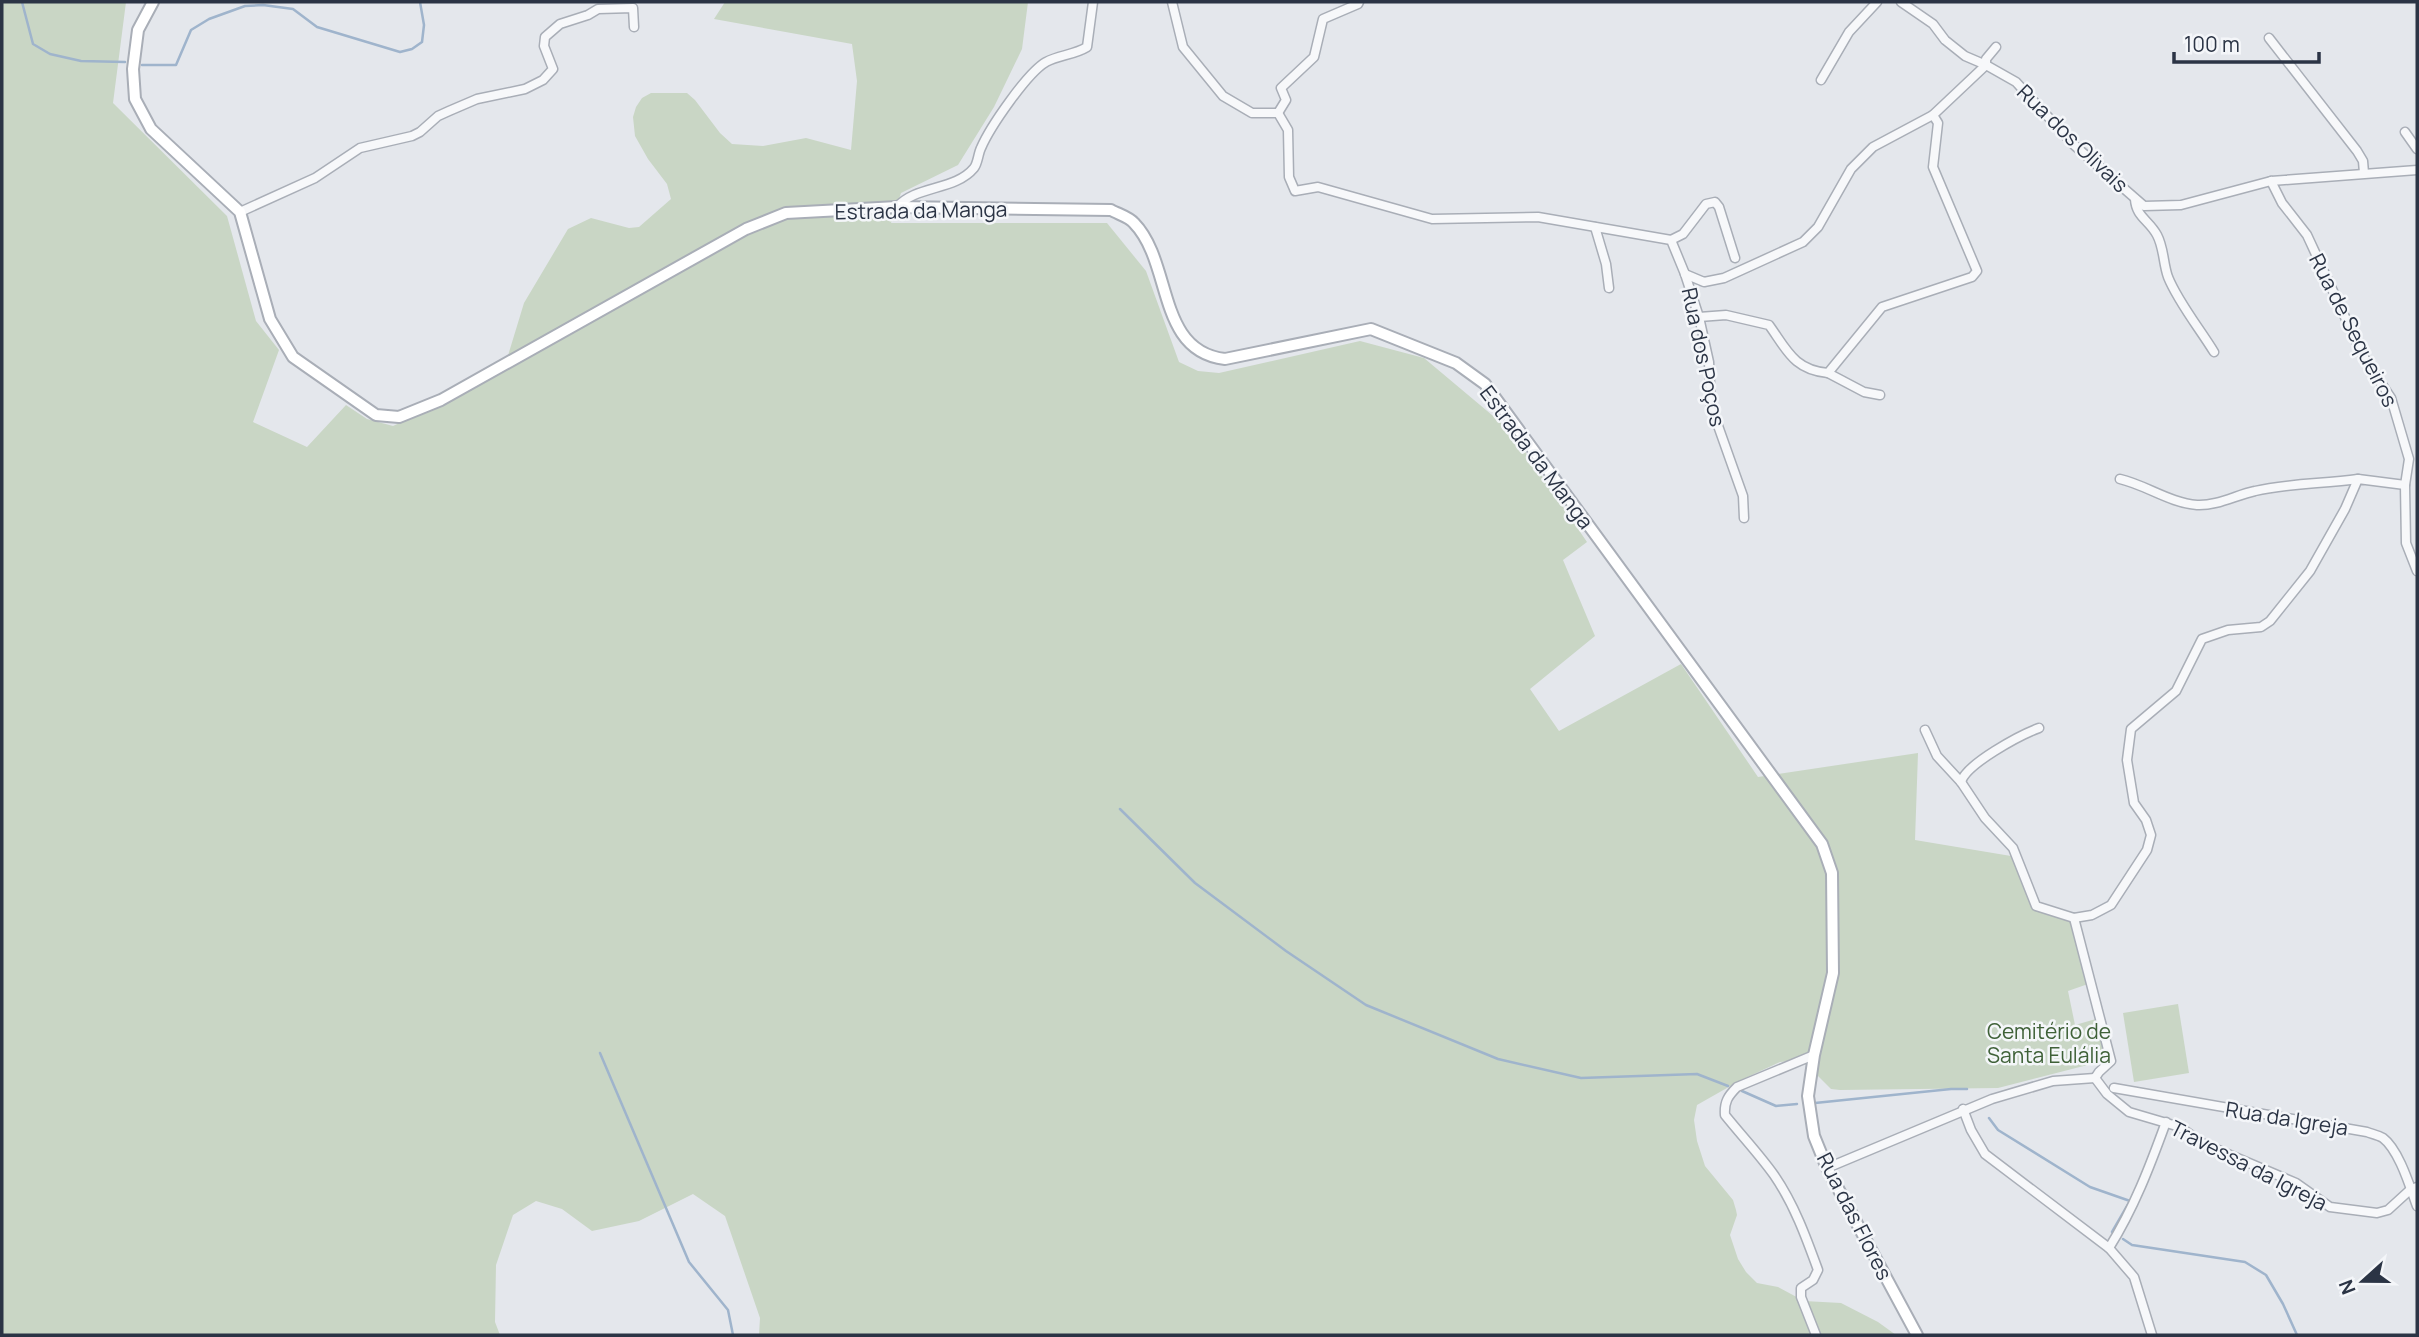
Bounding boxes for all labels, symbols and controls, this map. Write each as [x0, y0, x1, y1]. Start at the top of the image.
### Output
scale bar [2174, 21, 2319, 65]
text: 100 m [2184, 30, 2240, 58]
street label: Rua dos Olivais [2011, 78, 2135, 198]
street label: Estrada da Manga [834, 194, 1008, 226]
street label: Rua de Sequeiros [2303, 249, 2405, 411]
street label: Rua dos Poços [1676, 285, 1732, 429]
street label: Estrada da Manga [1474, 380, 1600, 534]
park label: Cemitério de Santa Eulália [1987, 1017, 2111, 1069]
street label: Rua da Igreja [2224, 1094, 2350, 1142]
street label: Travessa da Igreja [2166, 1113, 2332, 1217]
street label: Rua das Flores [1811, 1148, 1899, 1284]
north arrow [2328, 1246, 2398, 1316]
text: N [2333, 1276, 2362, 1298]

